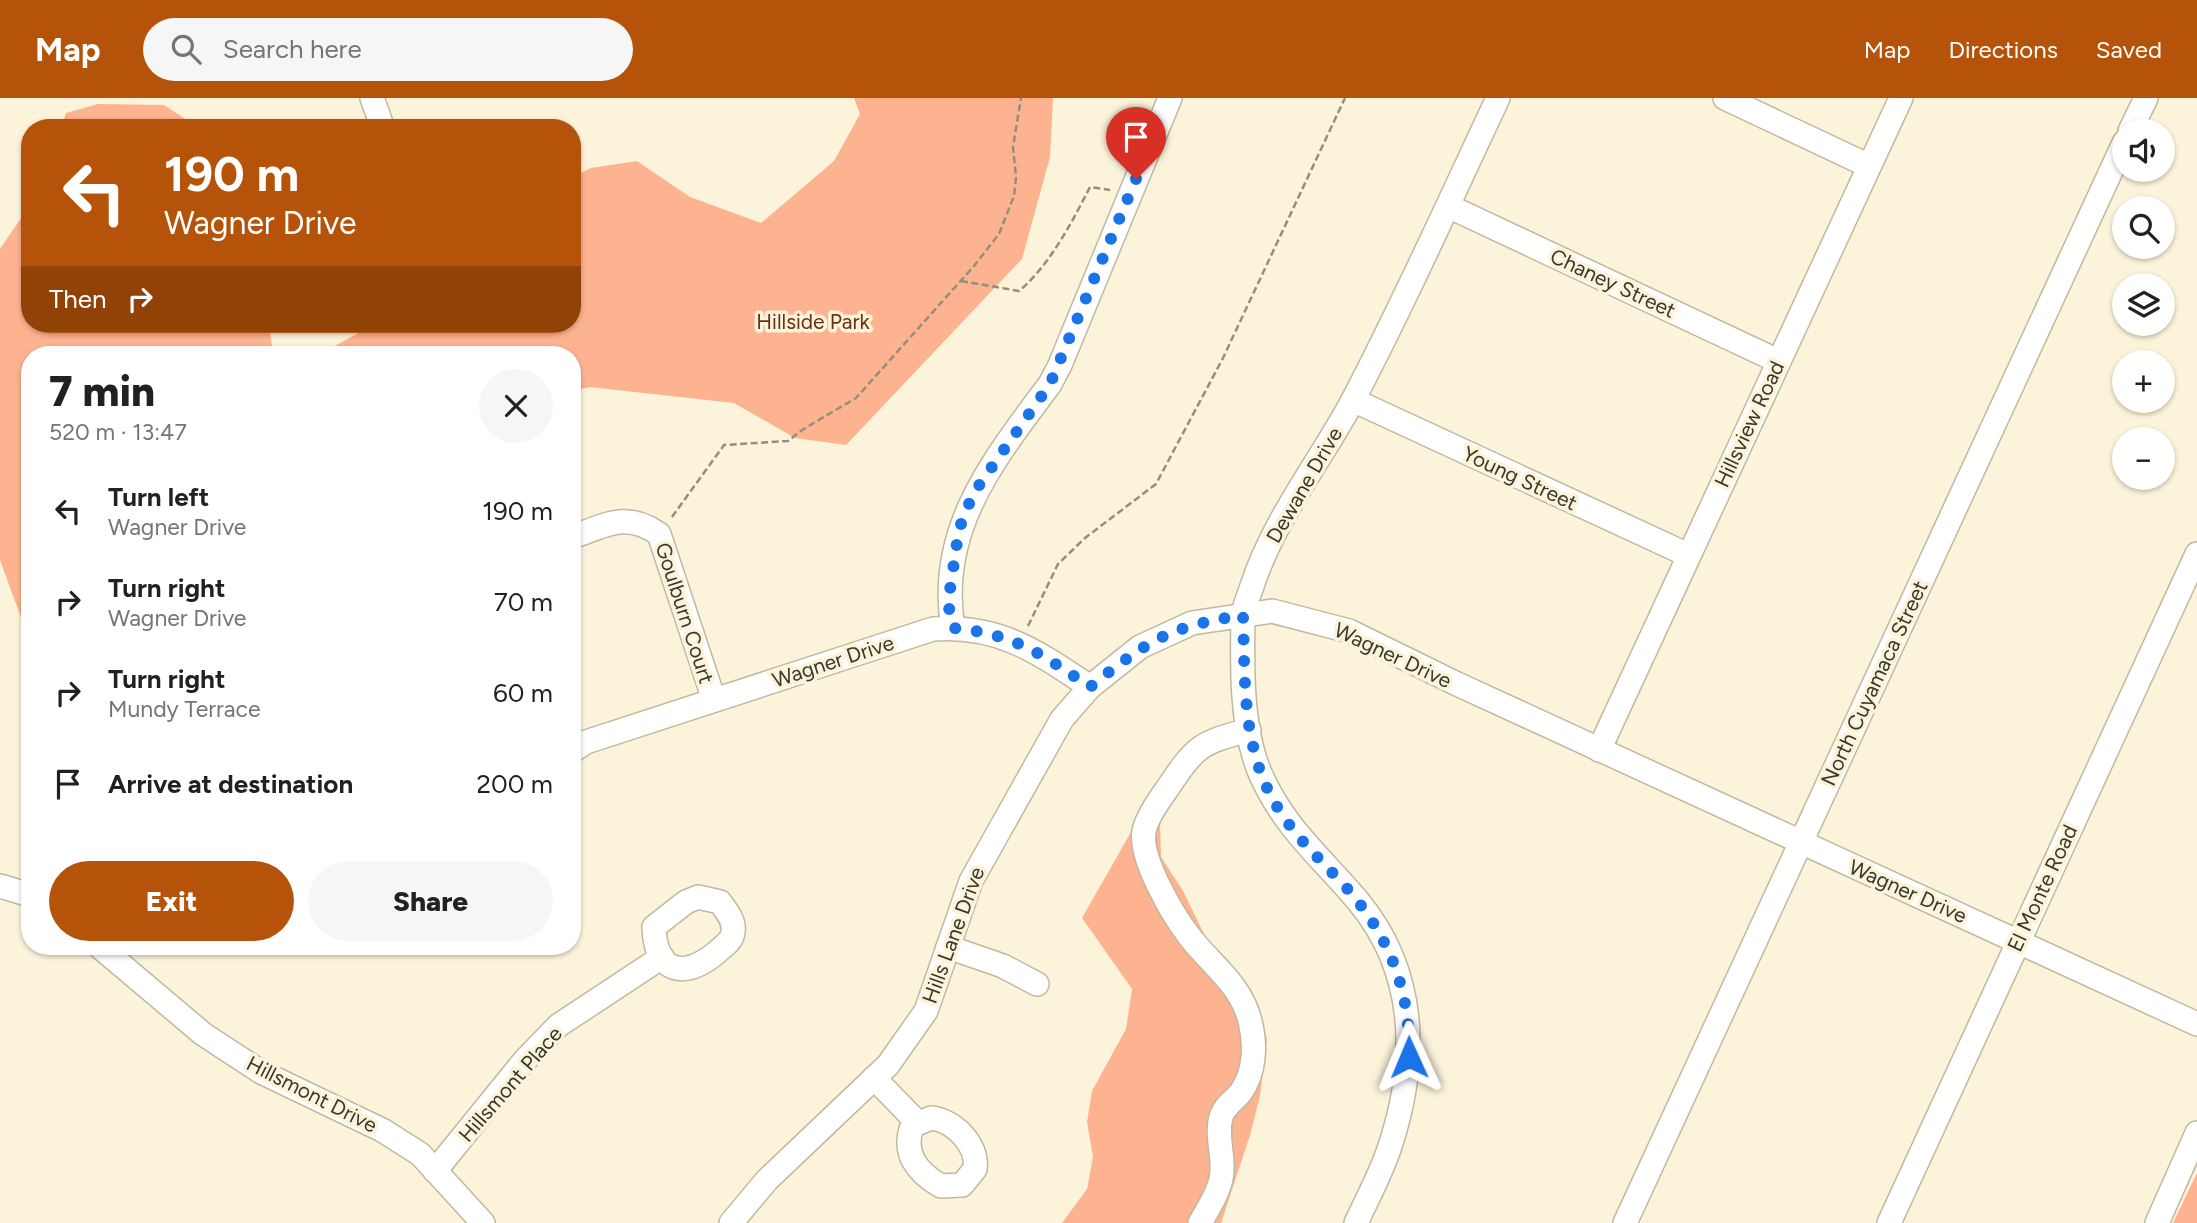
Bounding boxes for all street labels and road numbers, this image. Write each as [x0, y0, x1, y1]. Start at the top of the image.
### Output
street label: Chaney Street [1546, 243, 1680, 323]
street label: Hillsview Road [1709, 357, 1789, 491]
street label: Dewane Drive [1261, 423, 1347, 547]
street label: Young Street [1459, 441, 1581, 515]
street label: Goulburn Court [650, 539, 720, 687]
street label: North Cuyamaca Street [1815, 576, 1933, 790]
street label: Wagner Drive [1330, 617, 1456, 693]
street label: Wagner Drive [769, 630, 897, 692]
street label: El Monte Road [2002, 821, 2082, 955]
street label: Wagner Drive [1845, 854, 1971, 928]
street label: Hills Lane Drive [917, 863, 989, 1007]
street label: Hillsmont Place [453, 1021, 567, 1147]
street label: Hillsmont Drive [243, 1050, 381, 1138]

